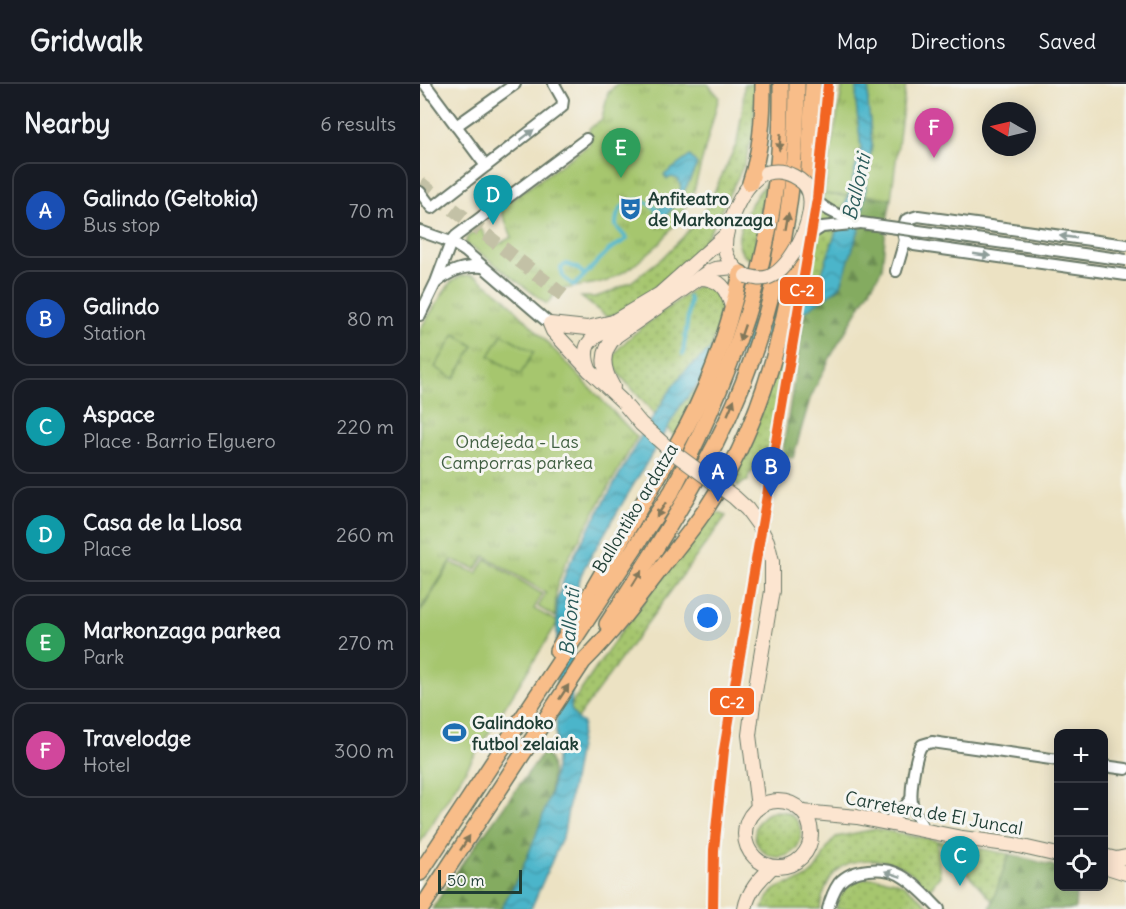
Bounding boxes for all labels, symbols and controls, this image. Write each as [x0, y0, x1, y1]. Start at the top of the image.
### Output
text: Gridwalk [30, 23, 143, 59]
text: Map [837, 28, 878, 55]
text: Directions [911, 28, 1005, 55]
text: Saved [1038, 28, 1096, 55]
north arrow [982, 102, 1036, 156]
text: Nearby [24, 107, 110, 140]
pin: F [914, 109, 954, 158]
text: 6 results [320, 111, 396, 136]
pin: E [602, 128, 640, 178]
one-way arrow [519, 129, 534, 141]
one-way arrow [775, 133, 785, 152]
water label: Ballonti [836, 149, 876, 223]
pin: D [474, 176, 512, 225]
text: Galindo (Geltokia) [83, 184, 258, 212]
place label: Anfiteatro de Markonzaga [648, 187, 773, 231]
theatre icon: Anfiteatro de Markonzaga [617, 195, 643, 221]
text: A [39, 198, 52, 223]
text: 70 m [349, 198, 394, 223]
one-way arrow [782, 211, 791, 230]
text: Bus stop [83, 212, 160, 237]
one-way arrow [1059, 232, 1078, 241]
one-way arrow [973, 251, 992, 260]
line badge: C-2 [779, 276, 824, 305]
text: C-2 [789, 280, 815, 300]
text: Galindo [83, 292, 159, 320]
text: B [39, 306, 52, 331]
text: 80 m [347, 306, 394, 331]
text: Station [83, 320, 146, 345]
one-way arrow [736, 324, 746, 342]
one-way arrow [726, 398, 736, 416]
text: Aspace [83, 400, 155, 428]
text: C [39, 414, 52, 439]
text: 220 m [337, 414, 394, 439]
text: Place · Barrio Elguero [83, 428, 276, 453]
park label: Ondejeda - Las Camporras parkea [441, 430, 593, 474]
street label: Ballontiko ardatza [587, 439, 683, 577]
pin: B [752, 448, 790, 497]
pin: A [698, 452, 738, 502]
one-way arrow [655, 501, 666, 518]
text: Casa de la Llosa [83, 508, 242, 536]
text: D [38, 522, 53, 547]
text: 260 m [336, 522, 394, 547]
text: Place [83, 536, 131, 561]
one-way arrow [632, 570, 643, 586]
water label: Ballonti [554, 585, 585, 657]
your location [693, 603, 722, 632]
text: Markonzaga parkea [83, 616, 281, 644]
text: E [40, 630, 51, 655]
text: 270 m [338, 630, 394, 655]
text: Park [83, 644, 124, 669]
one-way arrow [558, 684, 569, 701]
line badge: C-2 [709, 687, 755, 716]
text: C-2 [719, 692, 745, 712]
place label: Galindoko futbol zelaiak [472, 711, 579, 755]
sports icon: Galindoko futbol zelaiak [441, 719, 467, 745]
text: Travelodge [83, 724, 191, 752]
map controls [1054, 729, 1108, 891]
button: + [1054, 729, 1108, 783]
text: F [40, 738, 51, 763]
text: 300 m [334, 738, 394, 763]
text: Hotel [83, 752, 130, 777]
button: − [1054, 783, 1108, 837]
street label: Carretera de El Juncal [843, 786, 1025, 840]
one-way arrow [459, 835, 471, 851]
pin: C [940, 836, 980, 886]
button: locate [1054, 837, 1108, 891]
scale bar [438, 867, 522, 894]
one-way arrow [884, 869, 902, 878]
text: 50 m [447, 870, 485, 890]

